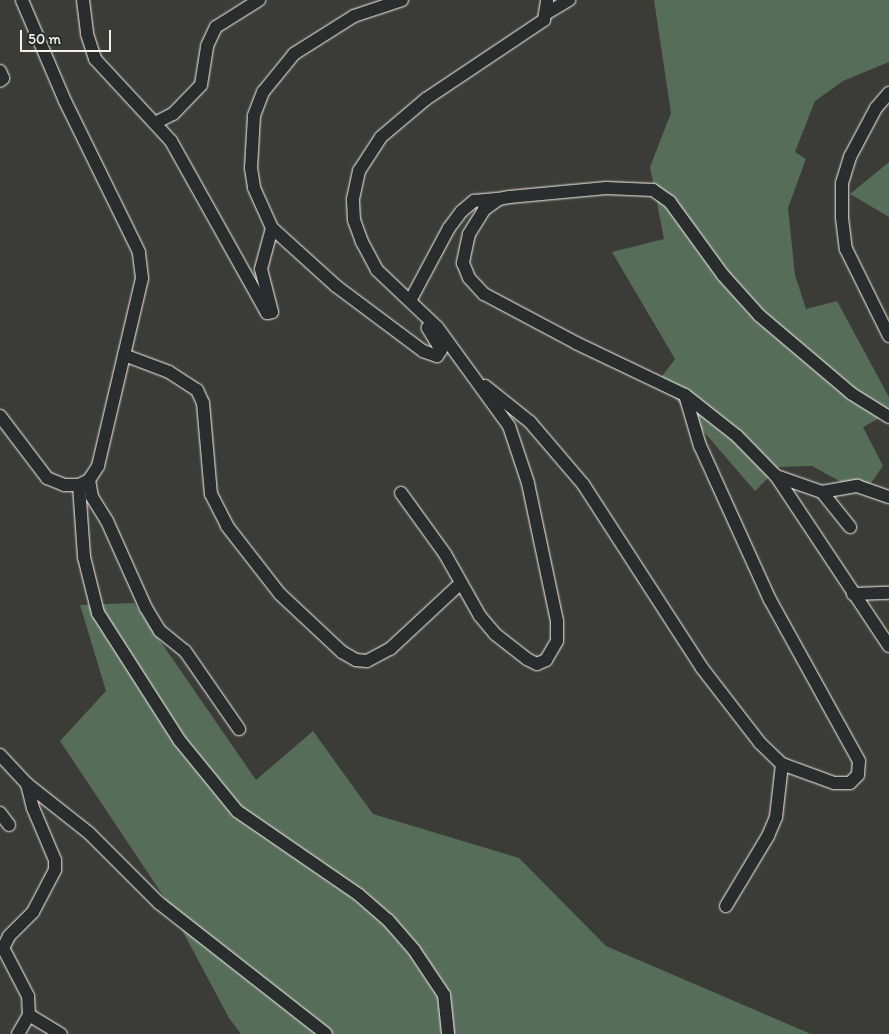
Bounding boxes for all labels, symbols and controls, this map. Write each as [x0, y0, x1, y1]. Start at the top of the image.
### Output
scale bar [22, 20, 114, 52]
text: 50 m [28, 30, 61, 48]

